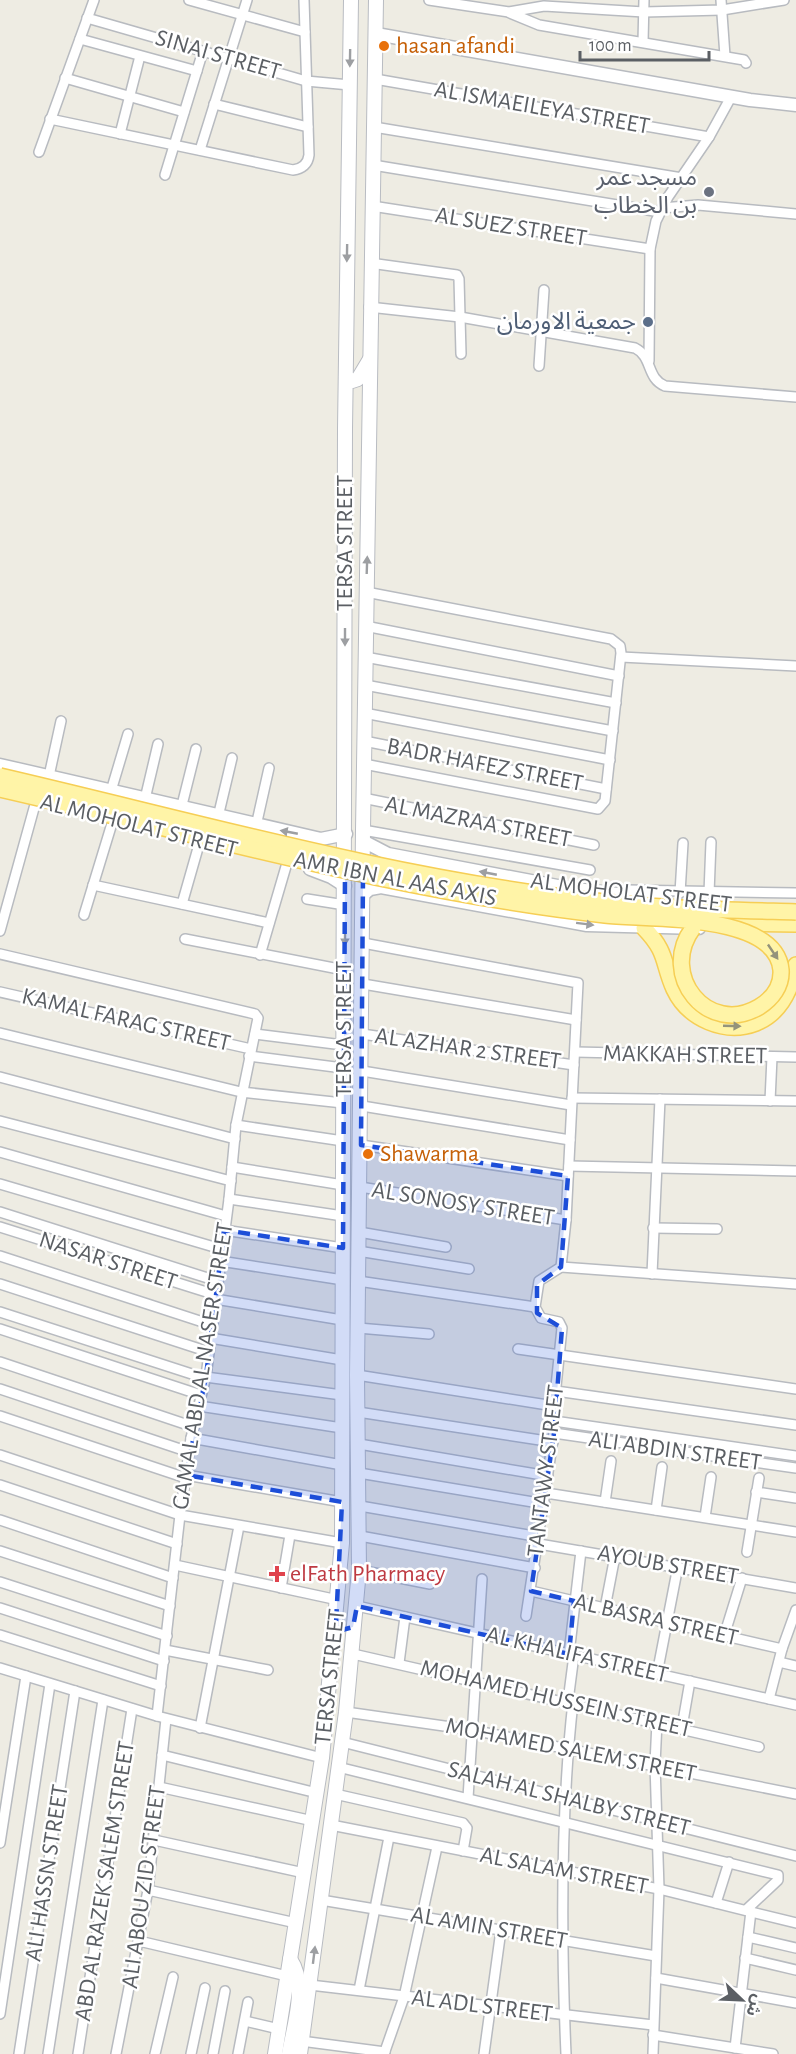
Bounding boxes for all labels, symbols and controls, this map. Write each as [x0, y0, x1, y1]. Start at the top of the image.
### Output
scale bar [580, 24, 709, 62]
street label: SINAI STREET [153, 26, 284, 84]
place label: hasan afandi [396, 34, 515, 58]
text: 100 m [589, 37, 632, 55]
marker: hasan afandi [377, 39, 391, 53]
one-way arrow [345, 49, 355, 68]
street label: AL ISMAEILEYA STREET [432, 77, 652, 139]
place label: مسجد عمر بن الخطاب [594, 166, 697, 219]
marker: مسجد عمر بن الخطاب [702, 185, 716, 199]
street label: AL SUEZ STREET [433, 203, 589, 251]
one-way arrow [342, 244, 352, 263]
place label: جمعية الاورمان [497, 310, 636, 335]
marker: جمعية الاورمان [641, 315, 655, 329]
street label: TERSA STREET [333, 474, 357, 611]
one-way arrow [362, 556, 371, 575]
one-way arrow [340, 628, 350, 647]
street label: BADR HAFEZ STREET [385, 734, 585, 796]
street label: AL MOHOLAT STREET [38, 790, 240, 862]
street label: AL MAZRAA STREET [383, 792, 573, 852]
one-way arrow [279, 827, 298, 836]
street label: AMR IBN AL AAS AXIS [292, 848, 498, 910]
one-way arrow [478, 868, 497, 877]
street label: AL MOHOLAT STREET [529, 869, 733, 917]
one-way arrow [575, 919, 594, 929]
one-way arrow [340, 928, 350, 947]
one-way arrow [767, 943, 779, 959]
street label: TERSA STREET [332, 960, 356, 1097]
street label: KAMAL FARAG STREET [19, 984, 233, 1056]
one-way arrow [723, 1022, 742, 1031]
street label: AL AZHAR 2 STREET [373, 1024, 563, 1074]
street label: MAKKAH STREET [603, 1042, 768, 1068]
place label: Shawarma [380, 1142, 479, 1166]
marker: Shawarma [361, 1147, 375, 1161]
street label: AL SONOSY STREET [370, 1178, 556, 1230]
street label: GAMAL ABD AL NASER STREET [168, 1220, 238, 1511]
street label: NASAR STREET [36, 1227, 180, 1295]
street label: TANTAWY STREET [524, 1383, 568, 1558]
street label: ALI ABDIN STREET [587, 1427, 763, 1475]
street label: AYOUB STREET [596, 1541, 741, 1589]
place label: elFath Pharmacy [290, 1562, 445, 1586]
marker: elFath Pharmacy [268, 1565, 286, 1583]
street label: AL BASRA STREET [571, 1589, 741, 1651]
street label: TERSA STREET [311, 1608, 349, 1746]
street label: AL KHALIFA STREET [484, 1622, 671, 1688]
street label: MOHAMED HUSSEIN STREET [418, 1656, 694, 1742]
street label: MOHAMED SALEM STREET [444, 1714, 699, 1786]
street label: ABD AL RAZEK SALEM STREET [71, 1739, 139, 2023]
street label: SALAH AL SHALBY STREET [445, 1757, 693, 1841]
street label: ALI HASSN STREET [21, 1783, 73, 1963]
street label: ALI ABOU ZID STREET [118, 1784, 170, 1990]
street label: AL SALAM STREET [478, 1843, 650, 1899]
street label: AL AMIN STREET [409, 1902, 569, 1954]
one-way arrow [309, 1945, 319, 1964]
north arrow [712, 1970, 772, 2030]
street label: AL ADL STREET [410, 1985, 554, 2027]
text: ش [742, 1992, 767, 2019]

